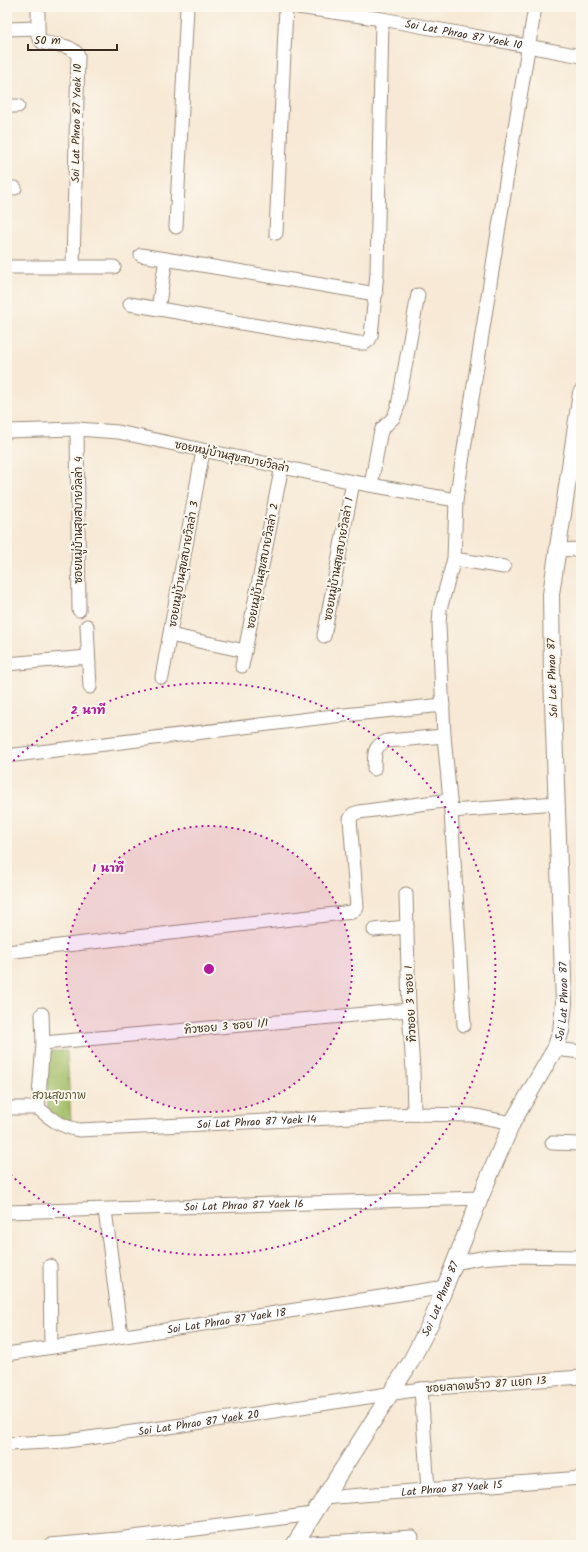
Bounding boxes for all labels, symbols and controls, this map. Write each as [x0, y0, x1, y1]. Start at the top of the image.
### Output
street label: Soi Lat Phrao 87 Yaek 10 [403, 15, 524, 55]
scale bar [28, 26, 117, 52]
text: 50 m [34, 31, 61, 50]
street label: Soi Lat Phrao 87 Yaek 10 [67, 63, 87, 183]
street label: ซอยหมู่บ้านสุขสบายวิลล่า [173, 436, 291, 478]
street label: ซอยหมู่บ้านสุขสบายวิลล่า 4 [70, 456, 88, 584]
street label: ซอยหมู่บ้านสุขสบายวิลล่า 1 [319, 496, 359, 622]
street label: ซอยหมู่บ้านสุขสบายวิลล่า 3 [164, 500, 204, 629]
street label: ซอยหมู่บ้านสุขสบายวิลล่า 2 [242, 502, 284, 631]
street label: Soi Lat Phrao 87 [543, 637, 563, 718]
text: 2 นาที [71, 701, 106, 720]
text: 1 นาที [92, 859, 124, 878]
street label: Soi Lat Phrao 87 [550, 960, 574, 1044]
centre of rings [202, 962, 216, 976]
street label: ทิวซอย 3 ซอย 1 [400, 965, 422, 1043]
street label: ทิวซอย 3 ซอย 1/1 [183, 1014, 269, 1040]
park label: สวนสุขภาพ [32, 1087, 86, 1105]
street label: Soi Lat Phrao 87 Yaek 14 [197, 1111, 317, 1134]
street label: Soi Lat Phrao 87 Yaek 16 [184, 1195, 304, 1217]
street label: Soi Lat Phrao 87 [417, 1258, 465, 1340]
street label: Soi Lat Phrao 87 Yaek 18 [166, 1303, 288, 1339]
street label: ซอยลาดพร้าว 87 แยก 13 [425, 1372, 547, 1398]
street label: Soi Lat Phrao 87 Yaek 20 [137, 1405, 261, 1441]
street label: Lat Phrao 87 Yaek 15 [400, 1476, 504, 1502]

